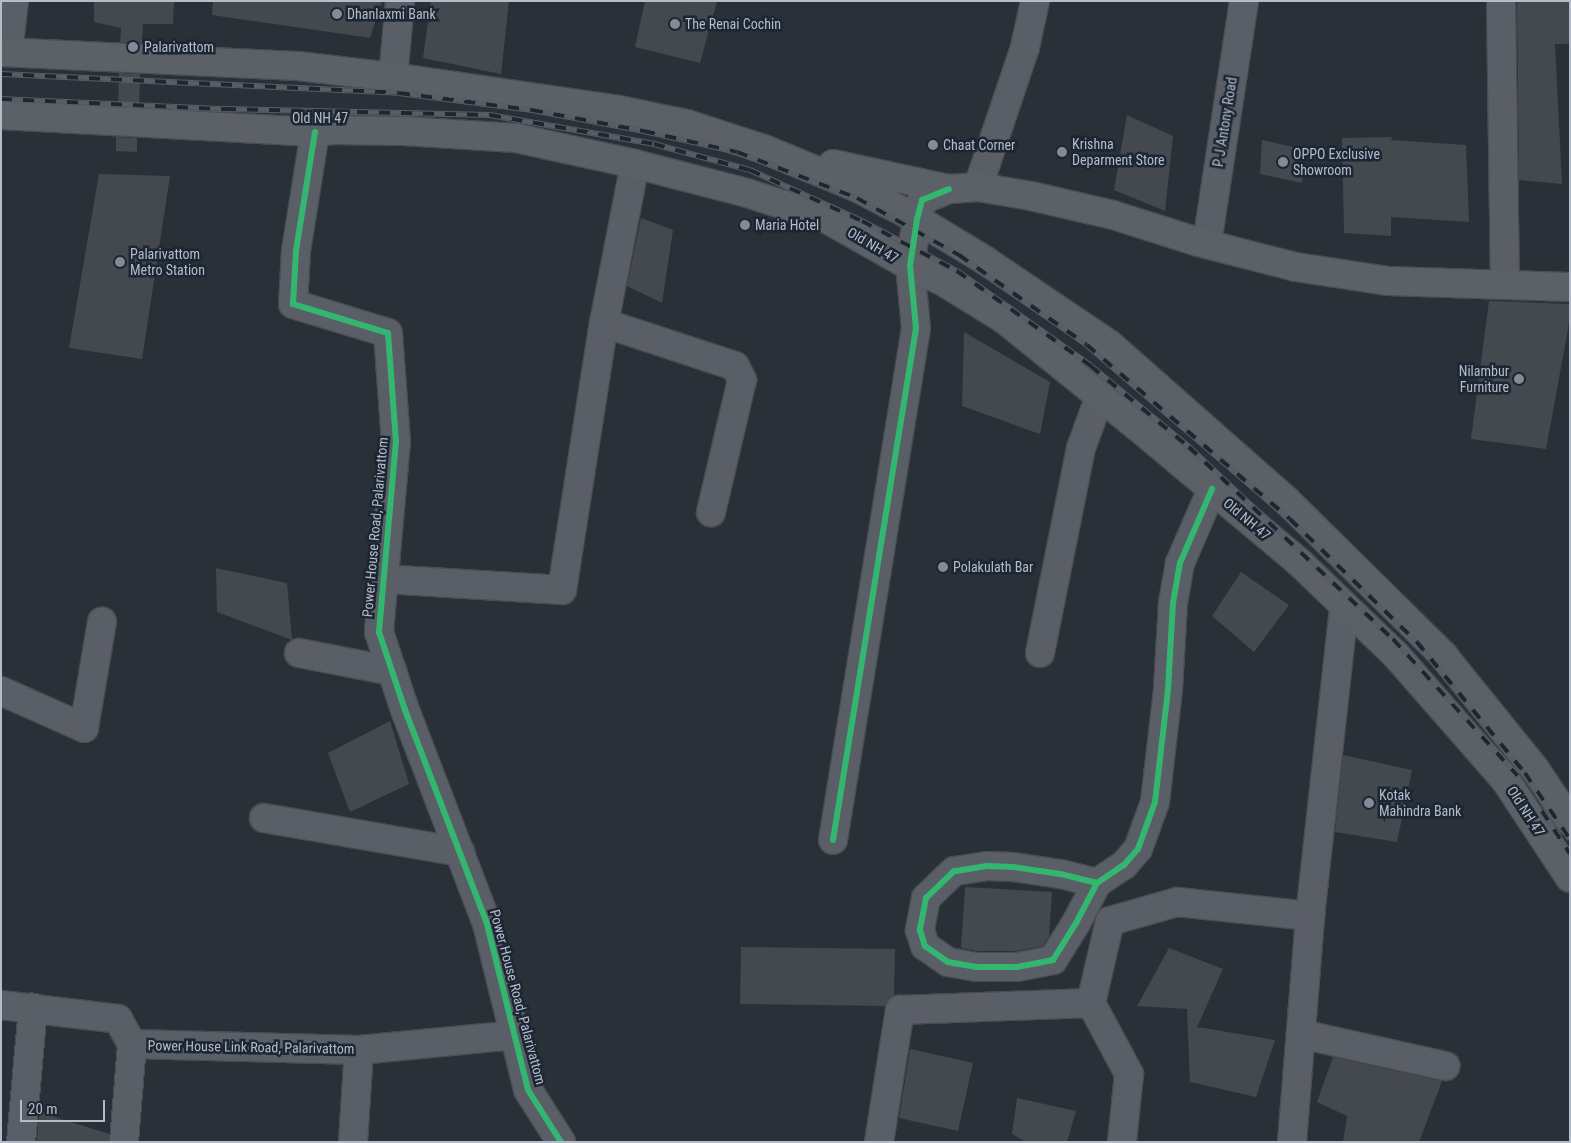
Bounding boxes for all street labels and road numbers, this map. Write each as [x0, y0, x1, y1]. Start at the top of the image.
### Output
street label: P J Antony Road [1210, 76, 1240, 168]
street label: Old NH 47 [292, 110, 348, 126]
street label: Old NH 47 [844, 224, 902, 266]
street label: Power House Road, Palarivattom [359, 436, 391, 618]
street label: Old NH 47 [1220, 495, 1274, 543]
street label: Old NH 47 [1504, 783, 1548, 839]
street label: Power House Road, Palarivattom [487, 908, 549, 1086]
street label: Power House Link Road, Palarivattom [147, 1037, 355, 1057]

